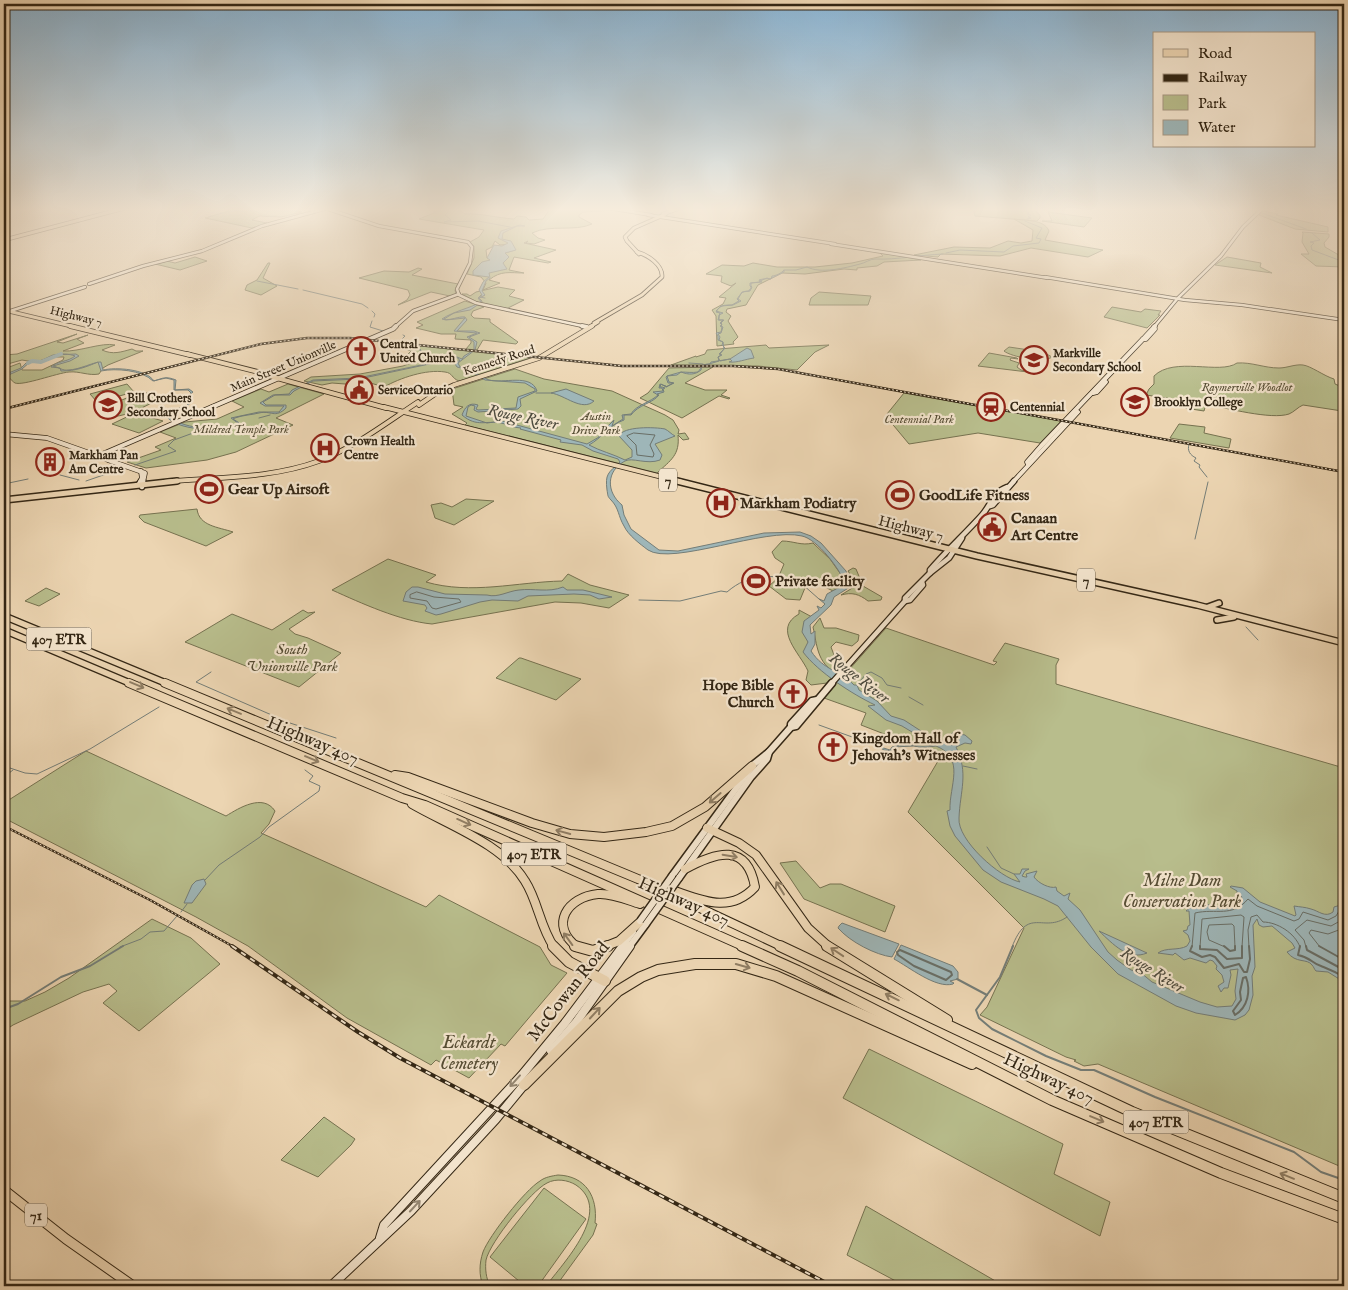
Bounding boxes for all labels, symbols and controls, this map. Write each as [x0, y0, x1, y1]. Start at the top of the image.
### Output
legend [1153, 32, 1316, 148]
text: Road [1198, 44, 1233, 63]
text: Railway [1198, 68, 1248, 87]
text: Park [1198, 94, 1228, 113]
text: Water [1198, 118, 1236, 137]
street label: Highway 7 [48, 303, 104, 330]
church icon: Central United Church [346, 336, 376, 366]
street label: Main Street Unionville [228, 337, 339, 396]
place label: Central United Church [379, 337, 456, 366]
street label: Kennedy Road [461, 342, 537, 379]
school or university icon: Markville Secondary School [1019, 345, 1049, 375]
place label: Markville Secondary School [1053, 346, 1142, 376]
public building icon: ServiceOntario [344, 375, 374, 405]
park label: Raymerville Woodlot [1202, 380, 1294, 395]
place label: ServiceOntario [378, 383, 453, 398]
school or university icon: Brooklyn College [1120, 387, 1150, 417]
school or university icon: Bill Crothers Secondary School [93, 390, 123, 420]
place label: Bill Crothers Secondary School [127, 391, 216, 421]
station icon: Centennial [976, 392, 1006, 422]
place label: Brooklyn College [1154, 395, 1243, 411]
place label: Centennial [1010, 400, 1065, 415]
water label: Rouge River [486, 401, 561, 435]
park label: Austin Drive Park [572, 409, 621, 438]
park label: Centennial Park [884, 412, 954, 427]
park label: Mildred Temple Park [193, 422, 289, 437]
hospital icon: Crown Health Centre [310, 433, 340, 463]
place label: Crown Health Centre [344, 434, 415, 463]
building icon: Markham Pan Am Centre [35, 447, 65, 477]
place label: Markham Pan Am Centre [68, 448, 139, 477]
road number: 7 [659, 468, 677, 492]
sports icon: Gear Up Airsoft [194, 474, 224, 504]
place label: Gear Up Airsoft [228, 480, 330, 499]
sports icon: GoodLife Fitness [885, 480, 915, 510]
place label: GoodLife Fitness [919, 486, 1030, 505]
hospital icon: Markham Podiatry [706, 488, 736, 518]
place label: Markham Podiatry [740, 494, 857, 513]
place label: Canaan Art Centre [1010, 509, 1078, 545]
street label: Highway 7 [876, 511, 946, 546]
public building icon: Canaan Art Centre [977, 512, 1007, 542]
sports icon: Private facility [741, 566, 771, 596]
road number: 7 [1077, 568, 1095, 592]
place label: Private facility [775, 572, 865, 591]
road number: 407 ETR [27, 628, 92, 650]
park label: South Unionville Park [246, 640, 338, 676]
water label: Rouge River [824, 649, 894, 709]
place label: Hope Bible Church [702, 676, 775, 712]
church icon: Hope Bible Church [778, 679, 808, 709]
one-way arrow [129, 681, 144, 690]
one-way arrow [227, 706, 242, 715]
street label: Highway 407 [263, 712, 362, 771]
place label: Kingdom Hall of Jehovah's Witnesses [850, 729, 976, 765]
church icon: Kingdom Hall of Jehovah's Witnesses [818, 732, 848, 762]
one-way arrow [304, 754, 319, 764]
one-way arrow [709, 792, 722, 804]
one-way arrow [456, 818, 471, 828]
one-way arrow [555, 826, 571, 836]
road number: 407 ETR [502, 842, 566, 866]
one-way arrow [722, 852, 738, 862]
park label: Milne Dam Conservation Park [1123, 870, 1241, 914]
street label: Highway 407 [634, 872, 733, 933]
one-way arrow [775, 882, 785, 896]
one-way arrow [563, 932, 573, 946]
street label: McCowan Road [523, 937, 616, 1047]
water label: Rouge River [1116, 943, 1189, 999]
one-way arrow [830, 947, 844, 957]
one-way arrow [734, 962, 750, 972]
one-way arrow [884, 992, 899, 1002]
one-way arrow [589, 1006, 601, 1019]
park label: Eckardt Cemetery [440, 1032, 498, 1076]
street label: Highway 407 [999, 1048, 1097, 1110]
one-way arrow [510, 1075, 521, 1088]
road number: 407 ETR [1124, 1110, 1188, 1134]
one-way arrow [1089, 1115, 1104, 1125]
one-way arrow [1280, 1170, 1295, 1180]
one-way arrow [409, 1199, 421, 1212]
road number: 71 [25, 1204, 47, 1226]

